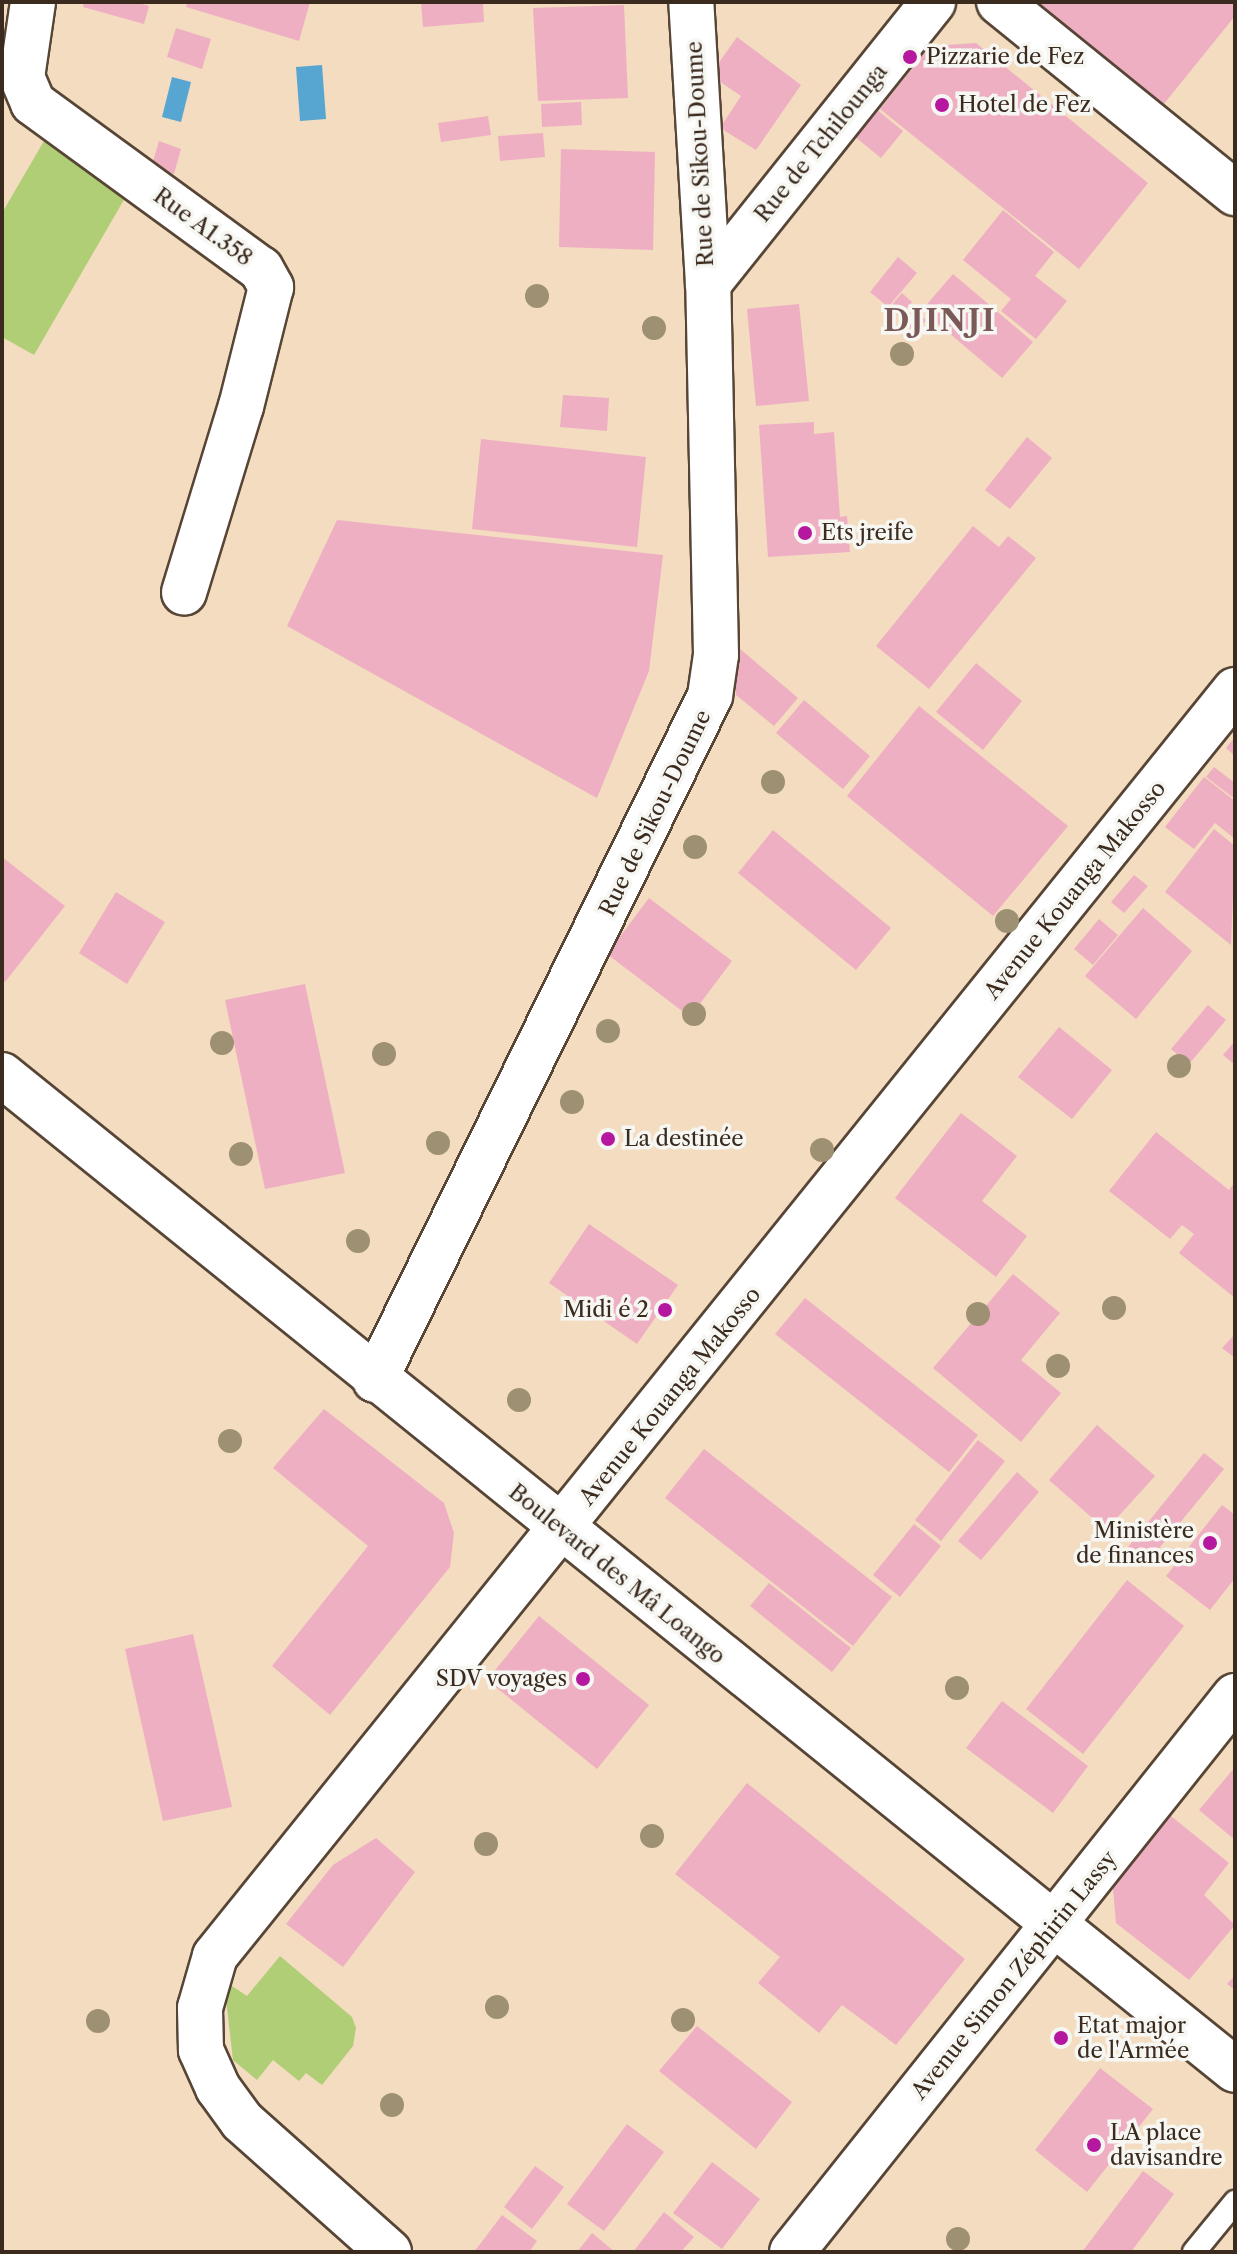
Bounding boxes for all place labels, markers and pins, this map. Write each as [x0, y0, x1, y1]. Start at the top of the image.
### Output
place label: Pizzarie de Fez [926, 44, 1084, 70]
marker: Pizzarie de Fez [901, 48, 919, 66]
place label: Hotel de Fez [958, 92, 1091, 118]
marker: Hotel de Fez [933, 96, 951, 114]
place label: Ets jreife [821, 520, 914, 546]
marker: Ets jreife [796, 524, 814, 542]
place label: La destinée [624, 1126, 744, 1152]
marker: La destinée [599, 1130, 617, 1148]
place label: Midi é 2 [563, 1297, 649, 1323]
marker: Midi é 2 [656, 1301, 674, 1319]
place label: Ministère de finances [1076, 1517, 1194, 1568]
marker: Ministère de finances [1201, 1534, 1219, 1552]
place label: SDV voyages [434, 1666, 567, 1692]
marker: SDV voyages [574, 1670, 592, 1688]
place label: Etat major de l'Armée [1077, 2012, 1189, 2064]
marker: Etat major de l'Armée [1052, 2029, 1070, 2047]
place label: LA place davisandre [1110, 2119, 1223, 2170]
marker: LA place davisandre [1085, 2136, 1103, 2154]

